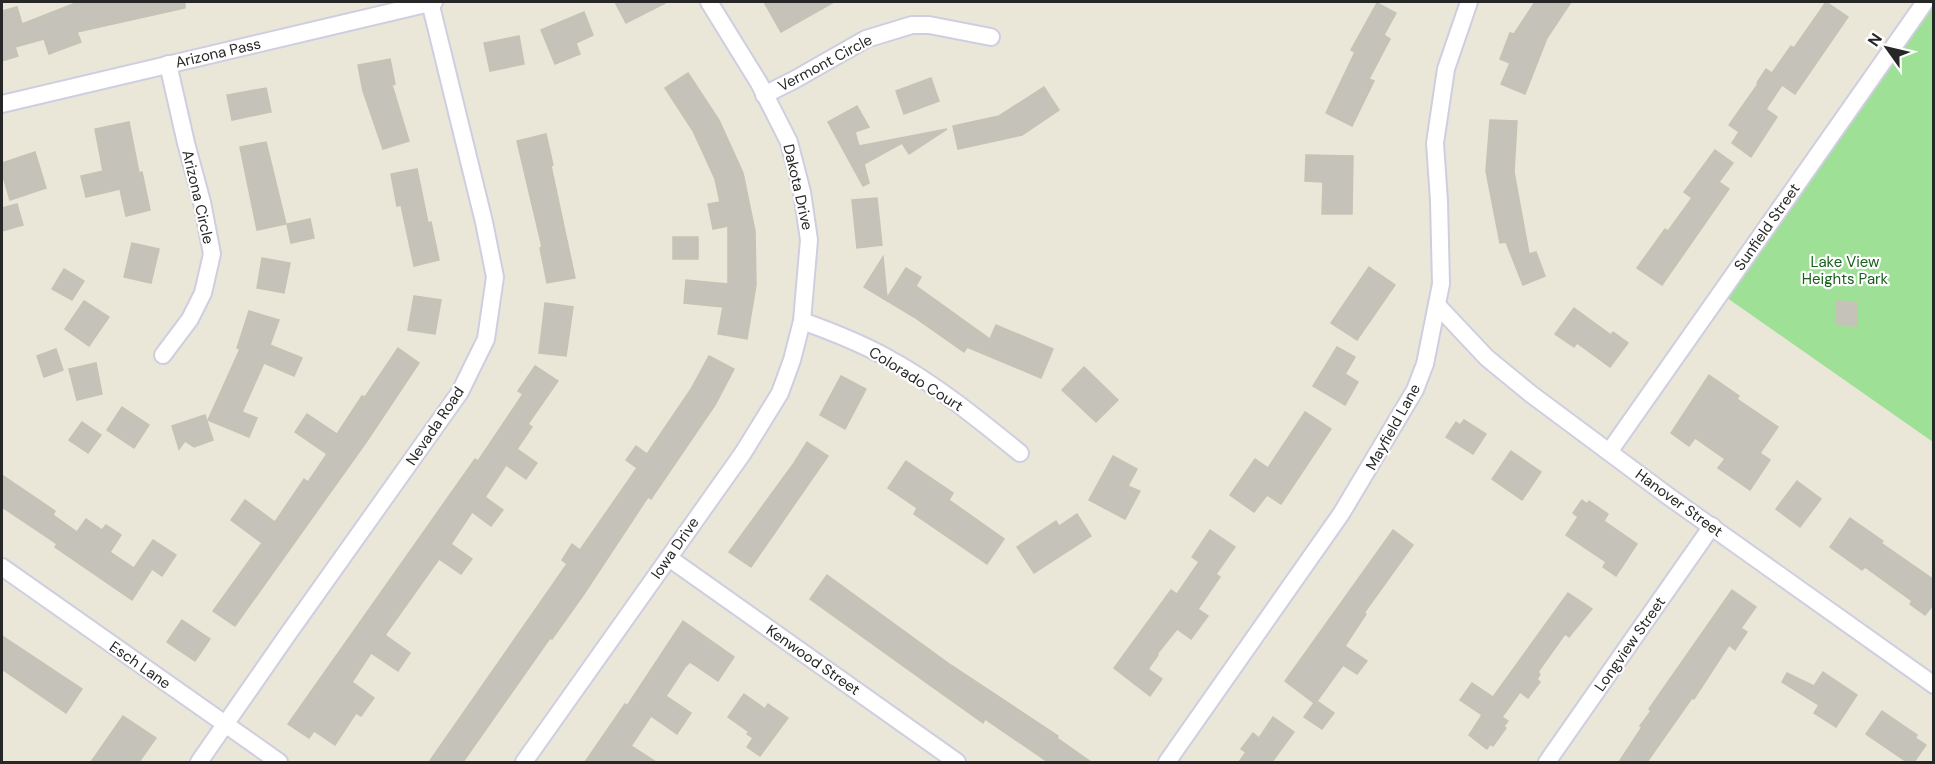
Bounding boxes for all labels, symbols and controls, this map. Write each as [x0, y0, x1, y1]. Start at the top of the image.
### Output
north arrow [1857, 18, 1917, 78]
text: N [1863, 29, 1887, 51]
street label: Vermont Circle [774, 30, 876, 96]
street label: Arizona Pass [173, 33, 263, 73]
street label: Dakota Drive [778, 142, 818, 232]
street label: Arizona Circle [177, 148, 219, 246]
street label: Sunfield Street [1730, 179, 1805, 275]
park label: Lake View Heights Park [1802, 252, 1889, 289]
street label: Colorado Court [865, 342, 967, 416]
street label: Mayfield Lane [1361, 380, 1425, 474]
street label: Nevada Road [401, 383, 469, 469]
street label: Hanover Street [1631, 464, 1727, 542]
street label: Iowa Drive [646, 513, 704, 583]
street label: Longview Street [1590, 593, 1670, 695]
street label: Kenwood Street [762, 620, 864, 700]
street label: Esch Lane [105, 637, 175, 693]

